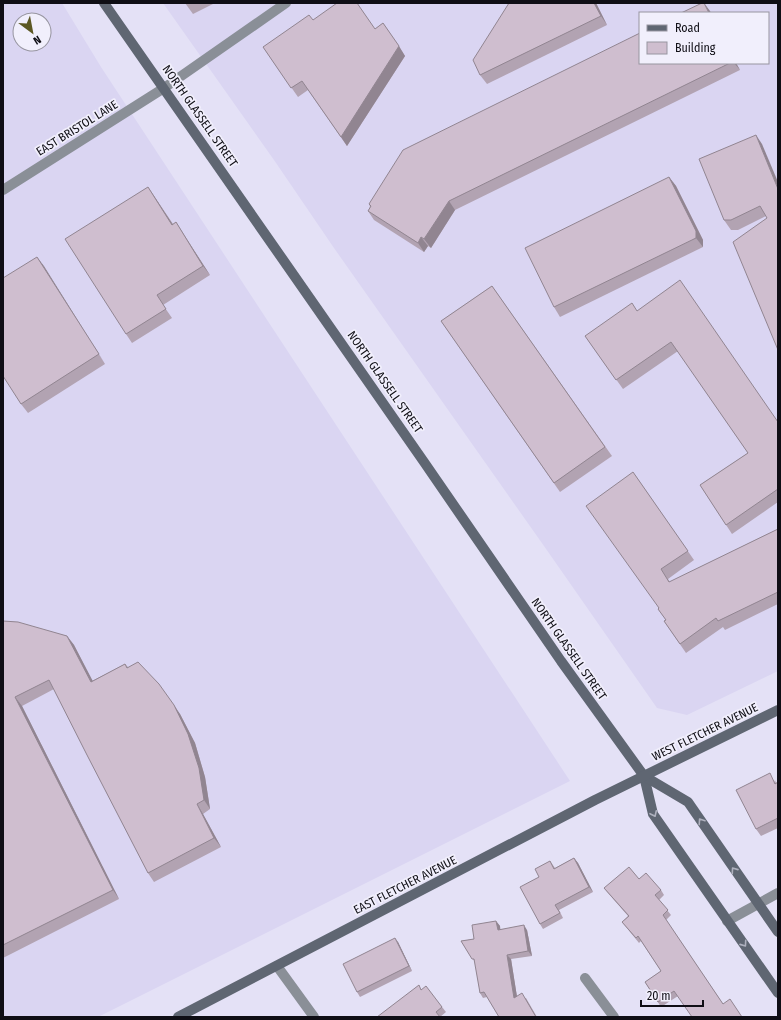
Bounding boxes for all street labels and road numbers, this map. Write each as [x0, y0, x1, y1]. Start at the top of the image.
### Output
street label: NORTH GLASSELL STREET [160, 63, 241, 170]
street label: EAST BRISTOL LANE [34, 97, 121, 159]
street label: NORTH GLASSELL STREET [345, 329, 426, 436]
street label: NORTH GLASSELL STREET [529, 596, 610, 703]
street label: WEST FLETCHER AVENUE [650, 700, 761, 764]
street label: EAST FLETCHER AVENUE [351, 853, 459, 917]

